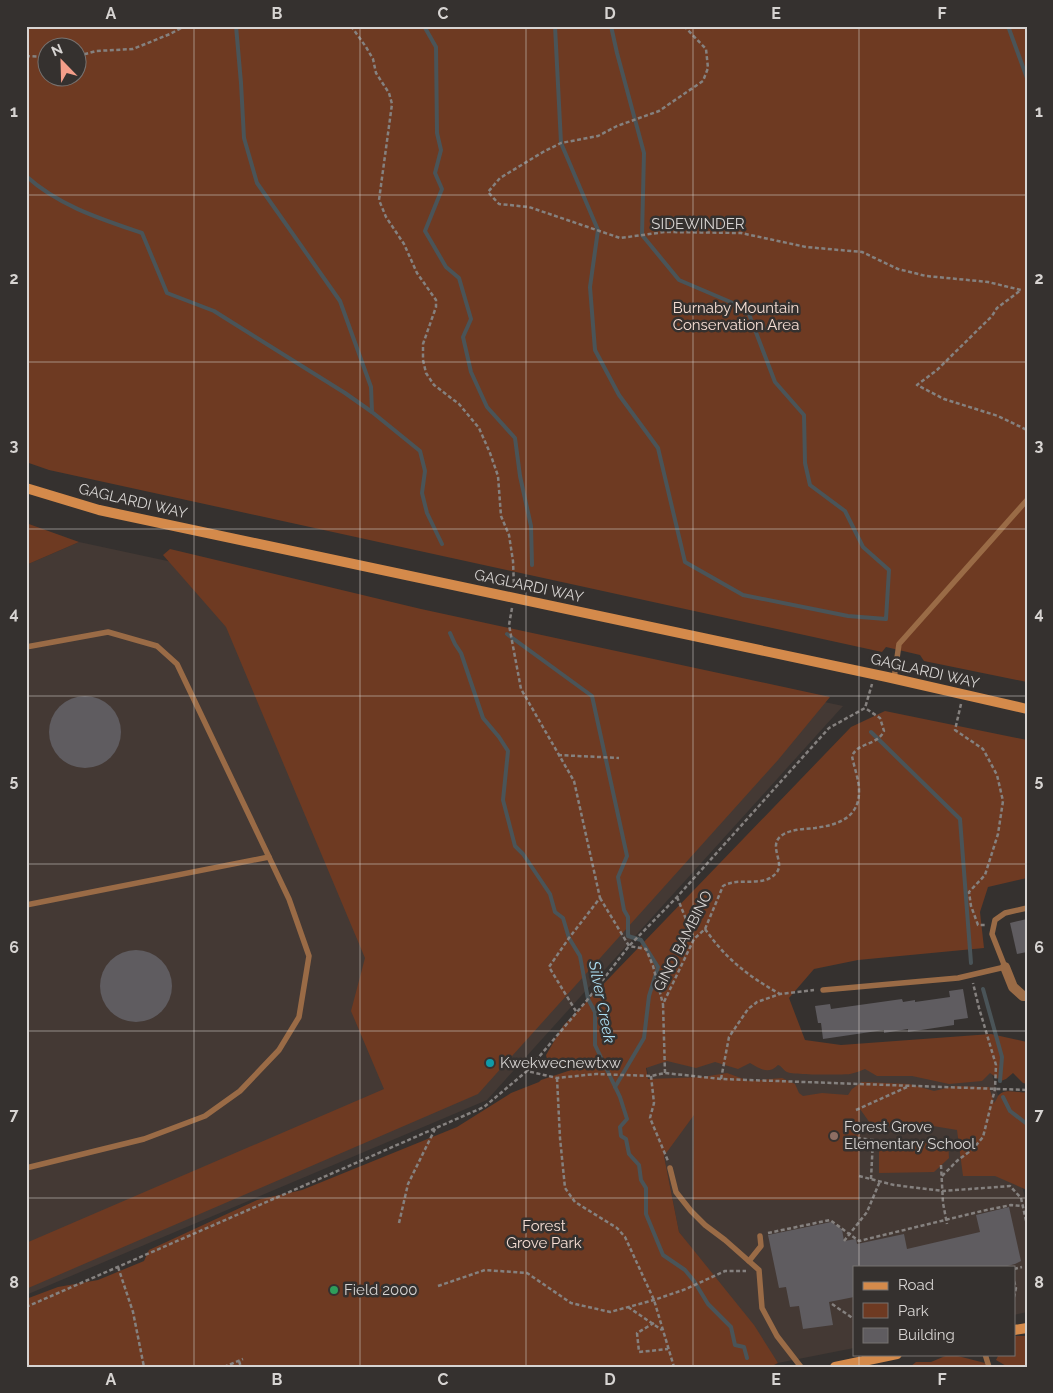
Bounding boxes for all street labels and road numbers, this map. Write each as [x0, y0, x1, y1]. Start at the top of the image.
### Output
street label: SIDEWINDER [651, 215, 745, 233]
street label: GAGLARDI WAY [77, 480, 189, 522]
street label: GAGLARDI WAY [473, 566, 585, 606]
street label: GAGLARDI WAY [869, 650, 981, 692]
street label: GINO BAMBINO [650, 888, 716, 994]

